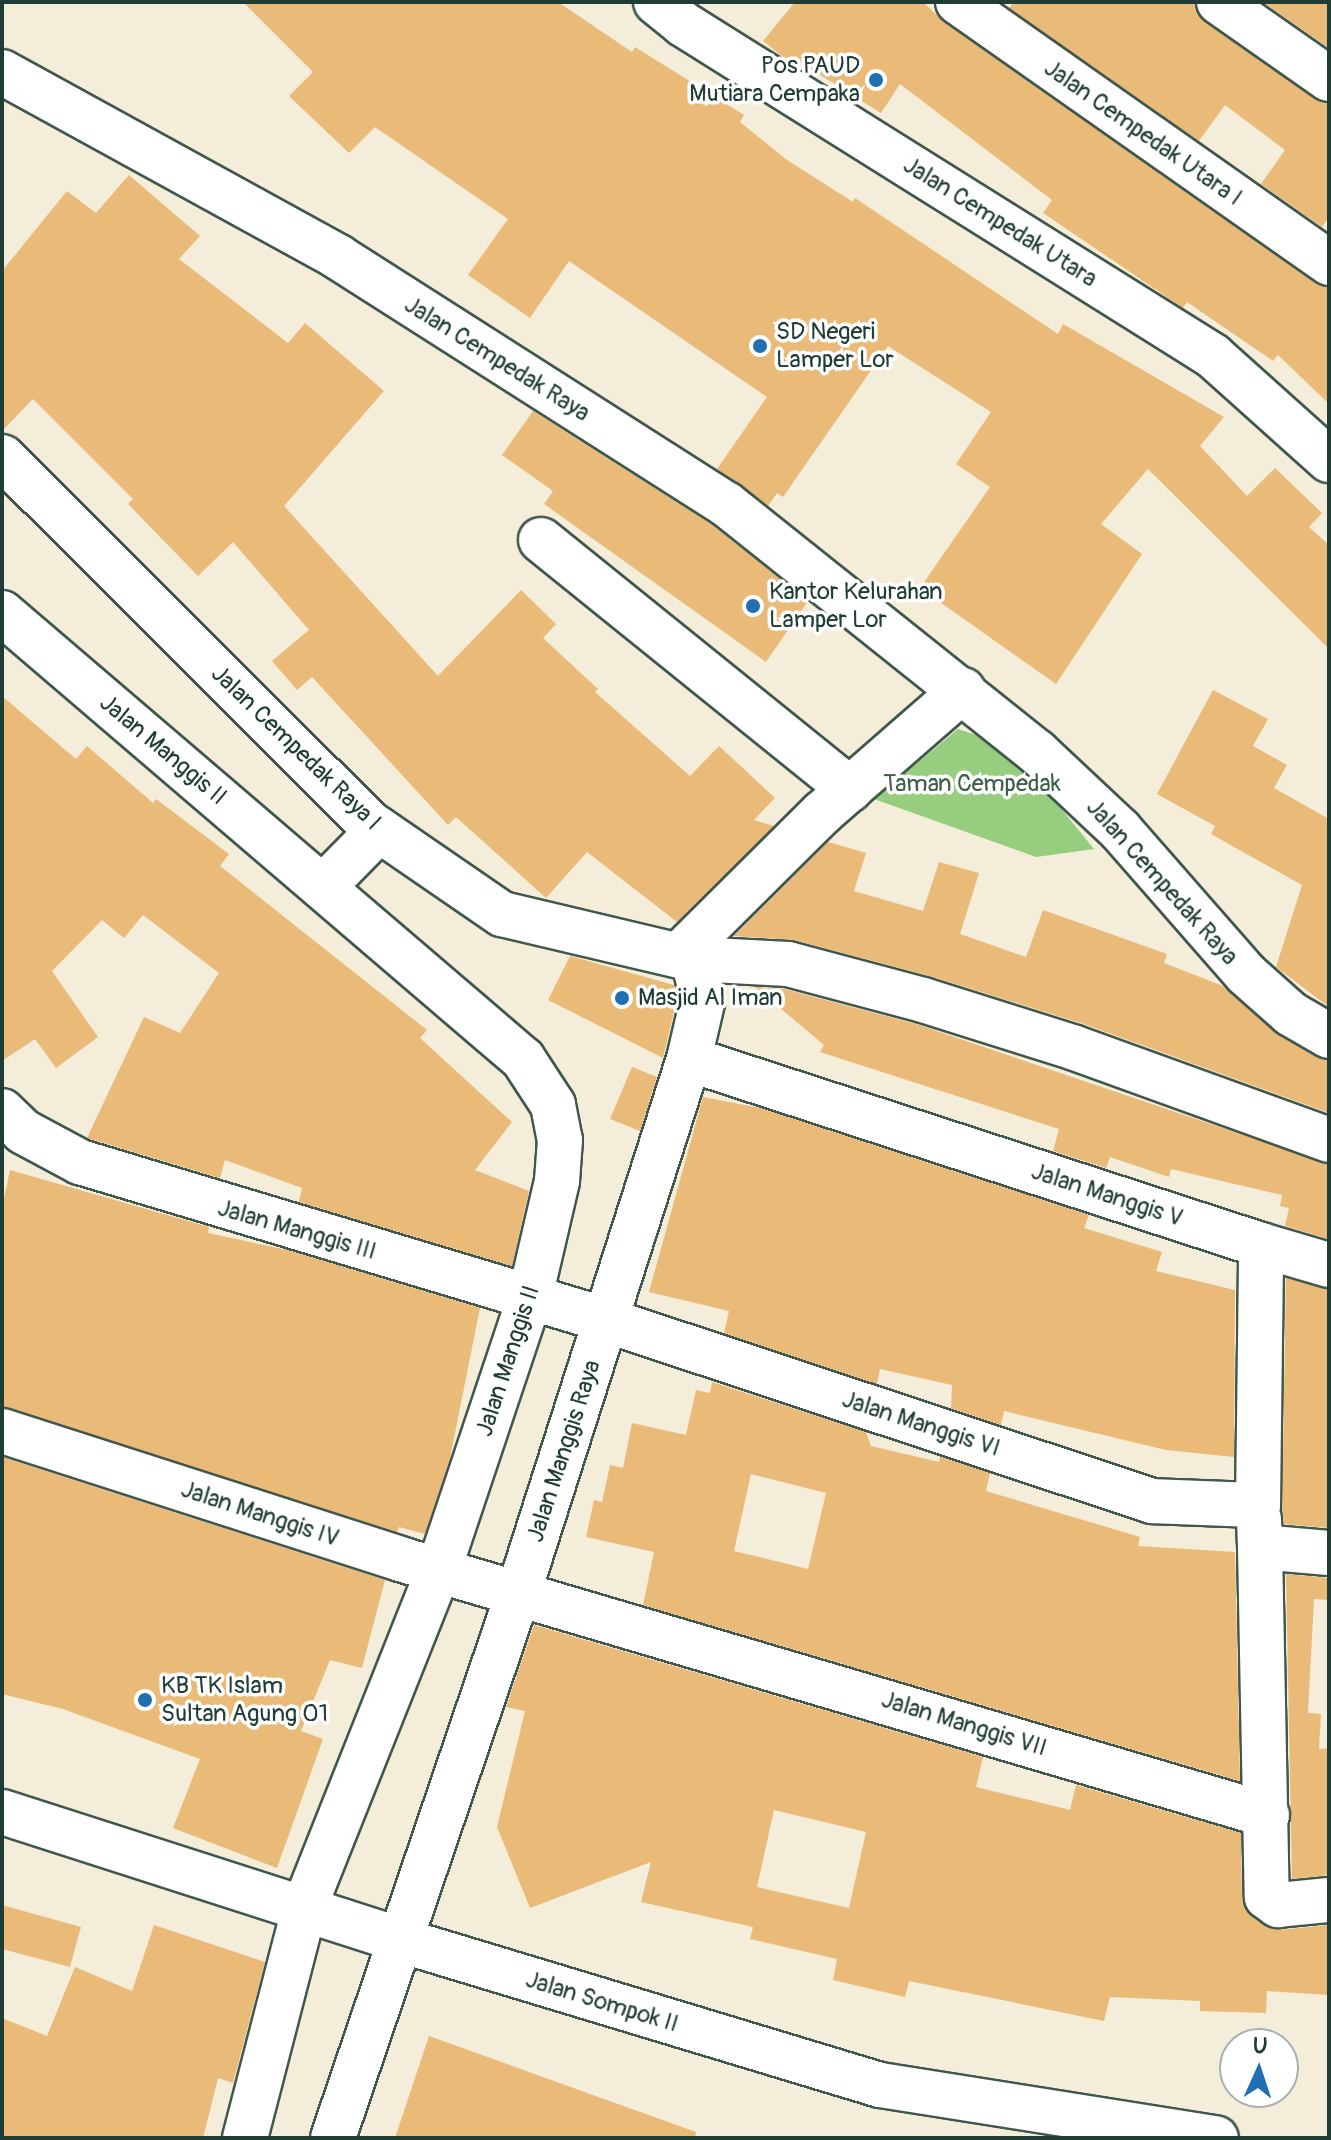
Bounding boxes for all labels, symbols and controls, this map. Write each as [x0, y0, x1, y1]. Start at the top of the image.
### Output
place label: Pos PAUD Mutiara Cempaka [689, 52, 860, 108]
street label: Jalan Cempedak Utara I [1038, 54, 1248, 212]
marker: Pos PAUD Mutiara Cempaka [867, 71, 885, 89]
street label: Jalan Cempedak Utara [898, 151, 1102, 293]
street label: Jalan Cempedak Raya [399, 290, 595, 428]
place label: SD Negeri Lamper Lor [776, 318, 894, 374]
marker: SD Negeri Lamper Lor [751, 337, 769, 355]
place label: Kantor Kelurahan Lamper Lor [769, 578, 943, 634]
marker: Kantor Kelurahan Lamper Lor [744, 597, 762, 615]
street label: Jalan Cempedak Raya I [205, 659, 387, 837]
street label: Jalan Manggis II [94, 689, 232, 811]
park label: Taman Cempedak [883, 770, 1061, 798]
street label: Jalan Cempedak Raya [1080, 793, 1244, 971]
place label: Masjid Al Iman [638, 984, 783, 1012]
marker: Masjid Al Iman [613, 989, 631, 1007]
street label: Jalan Manggis V [1028, 1157, 1186, 1233]
street label: Jalan Manggis III [214, 1194, 380, 1266]
street label: Jalan Manggis II [470, 1282, 546, 1440]
street label: Jalan Manggis Raya [521, 1356, 607, 1546]
street label: Jalan Manggis VI [838, 1385, 1004, 1463]
street label: Jalan Manggis IV [177, 1475, 343, 1553]
place label: KB TK Islam Sultan Agung 01 [161, 1672, 328, 1728]
street label: Jalan Manggis VII [878, 1685, 1050, 1763]
marker: KB TK Islam Sultan Agung 01 [136, 1691, 154, 1709]
street label: Jalan Sompok II [522, 1965, 682, 2039]
north arrow [1219, 2028, 1299, 2108]
text: U [1252, 2032, 1268, 2060]

